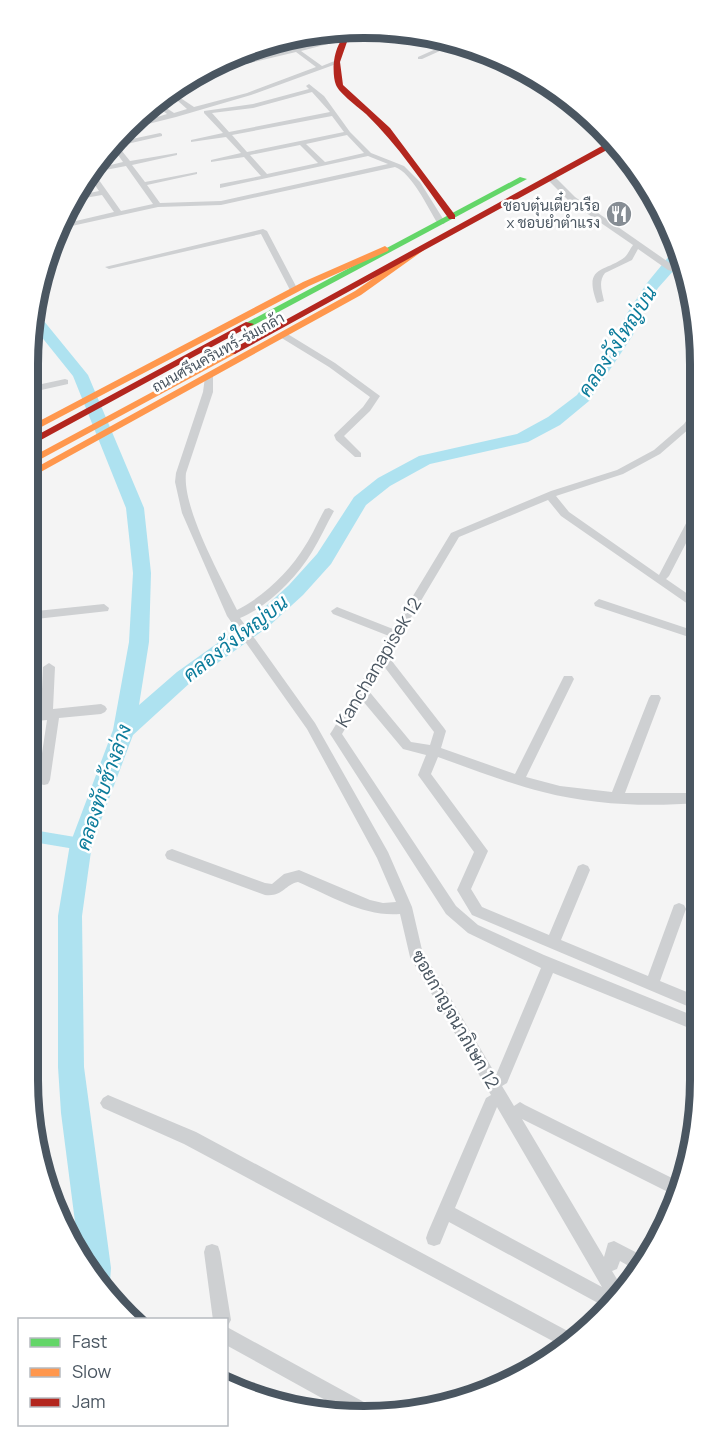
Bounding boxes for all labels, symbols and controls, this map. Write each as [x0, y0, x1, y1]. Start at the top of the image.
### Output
place label: ชอบตุ๋นเตี๋ยวเรือ x ชอบยำตำแรง [503, 191, 600, 233]
restaurant icon: ชอบตุ๋นเตี๋ยวเรือ x ชอบยำตำแรง [604, 199, 634, 229]
water label: คลองวังใหญ่บน [571, 280, 663, 401]
street label: ถนนศรีนครินทร์-ร่มเกล้า [148, 307, 288, 397]
water label: คลองวังใหญ่บน [177, 588, 293, 688]
street label: Kanchanapisek 12 [330, 593, 426, 731]
water label: คลองทับช้างล่าง [69, 720, 137, 854]
street label: ซอยกาญจนาภิเษก 12 [407, 945, 505, 1093]
legend [18, 1318, 228, 1426]
text: Fast [72, 1329, 107, 1353]
text: Slow [72, 1359, 112, 1383]
text: Jam [72, 1389, 106, 1413]

